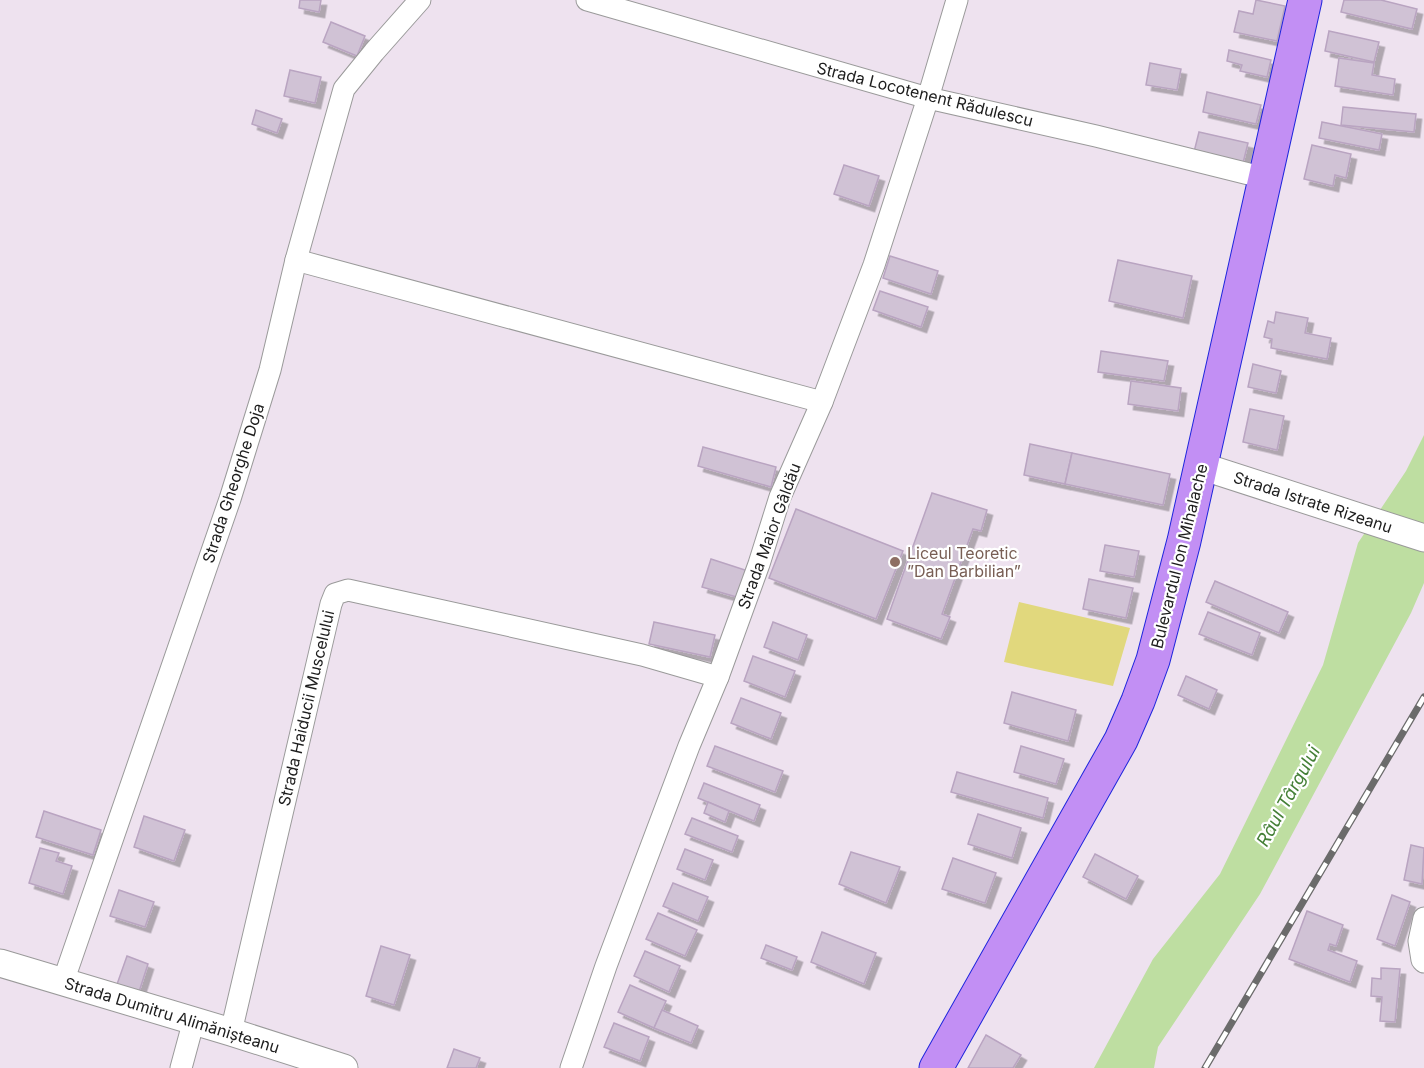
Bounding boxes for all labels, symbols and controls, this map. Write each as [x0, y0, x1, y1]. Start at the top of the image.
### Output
street label: Strada Locotenent Rădulescu [815, 57, 1035, 131]
street label: Strada Gheorghe Doja [198, 401, 268, 565]
street label: Strada Maior Gâldău [733, 460, 805, 612]
street label: Bulevardul Ion Mihalache [1146, 462, 1212, 650]
street label: Strada Istrate Rizeanu [1231, 467, 1395, 537]
place label: Liceul Teoretic ”Dan Barbilian” [907, 543, 1021, 581]
marker: Liceul Teoretic ”Dan Barbilian” [888, 555, 902, 569]
street label: Strada Haiducii Muscelului [274, 608, 338, 808]
water label: Râul Târgului [1252, 742, 1325, 850]
street label: Strada Dumitru Alimănișteanu [62, 973, 282, 1057]

